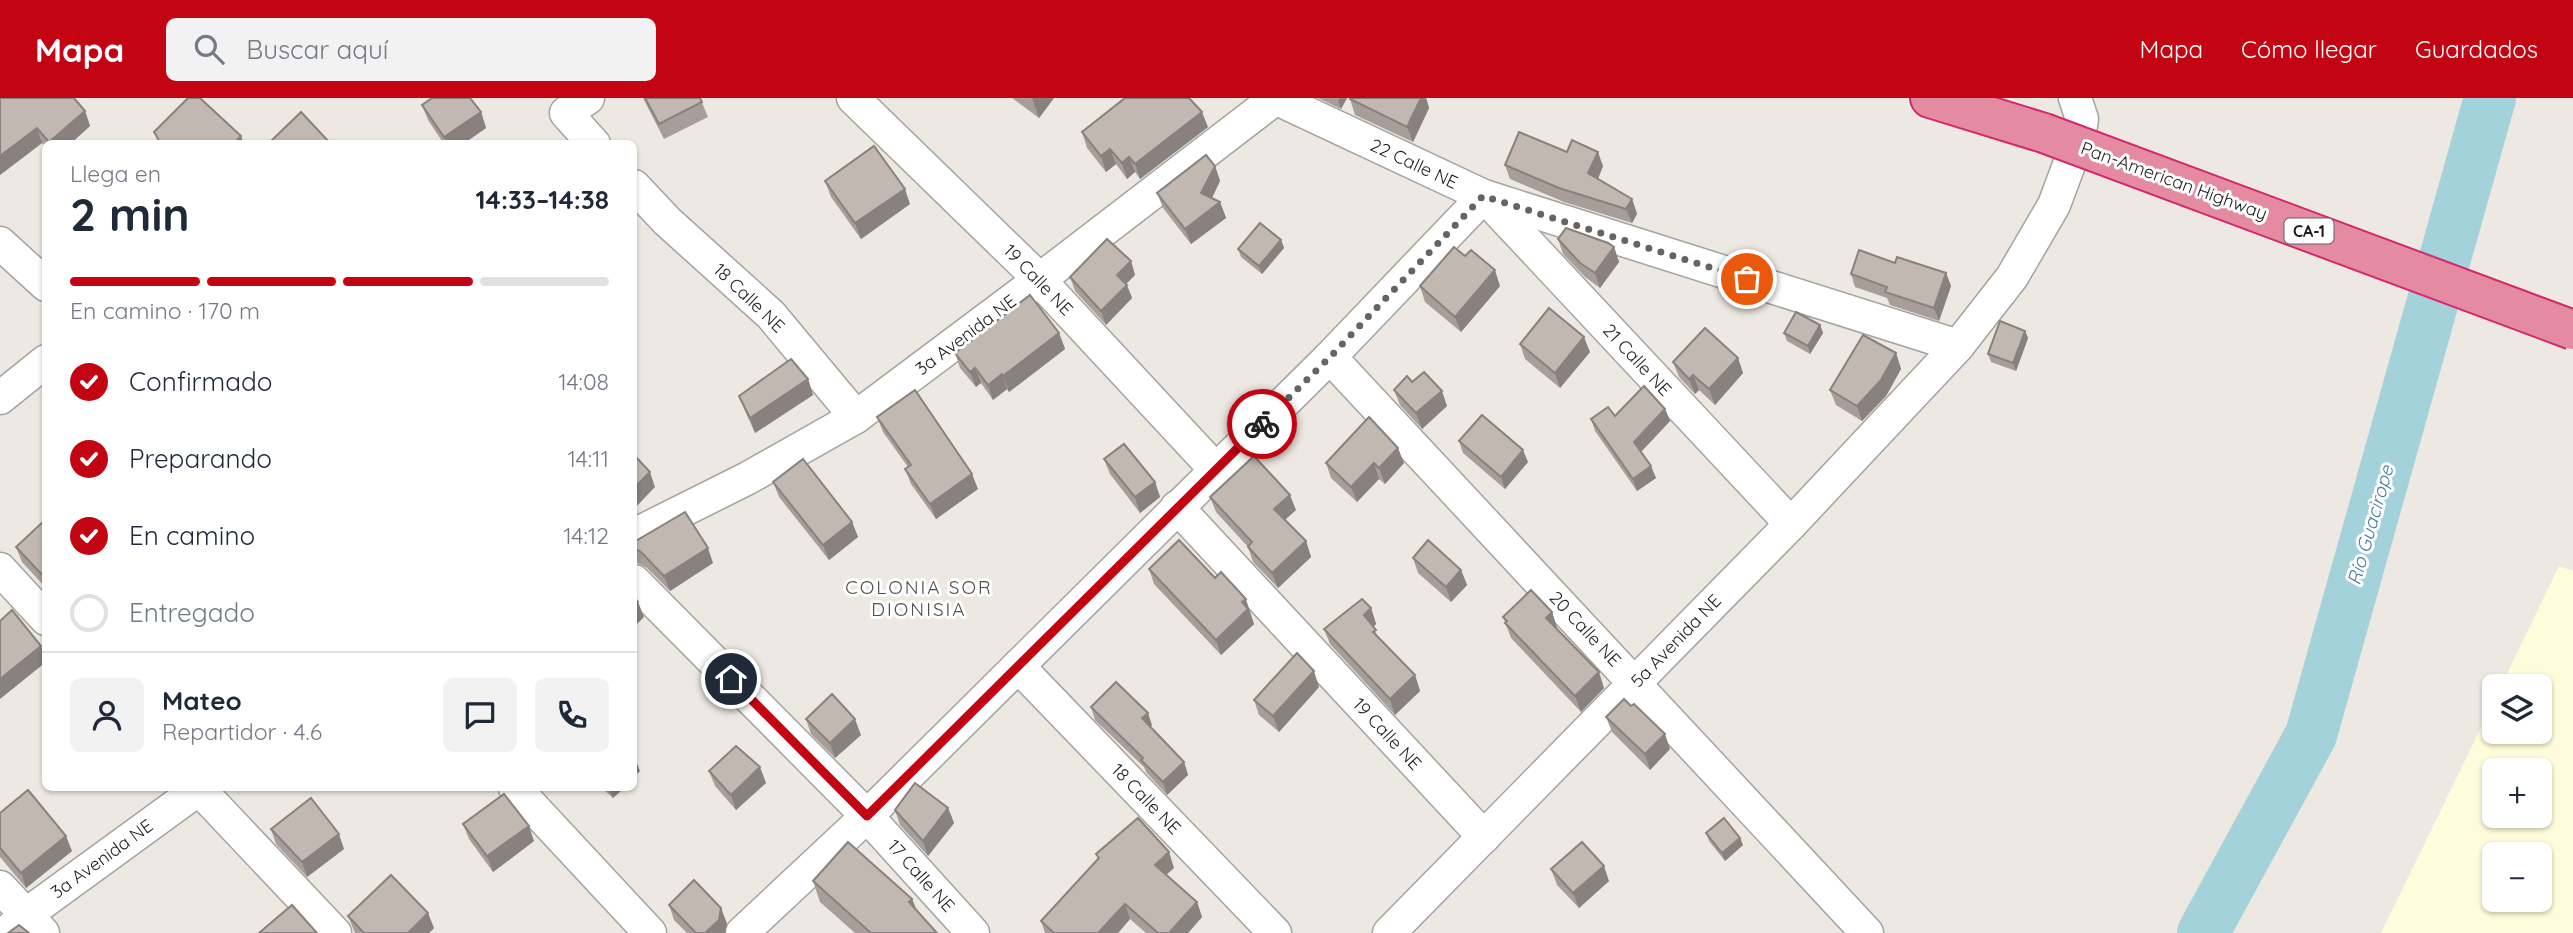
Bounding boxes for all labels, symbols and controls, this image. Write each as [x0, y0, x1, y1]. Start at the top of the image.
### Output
search box [166, 18, 656, 81]
text: Mapa [35, 29, 124, 70]
icon: search [190, 30, 228, 68]
text: Buscar aquí [246, 33, 388, 66]
text: Mapa [2140, 34, 2203, 64]
text: Cómo llegar [2241, 34, 2377, 64]
text: Guardados [2415, 34, 2538, 64]
street label: 22 Calle NE [1367, 133, 1462, 194]
street label: Pan-American Highway [2078, 136, 2270, 225]
text: Llega en [70, 159, 161, 188]
text: 14:33–14:38 [475, 183, 609, 216]
text: 2 min [70, 185, 190, 243]
road number: CA-1 [2284, 218, 2334, 244]
street label: 19 Calle NE [999, 239, 1078, 320]
pin [1717, 249, 1777, 309]
street label: 18 Calle NE [709, 258, 790, 337]
icon: bag [1728, 260, 1766, 298]
street label: 3a Avenida NE [911, 289, 1021, 380]
text: En camino · 170 m [70, 296, 260, 325]
street label: 21 Calle NE [1598, 319, 1677, 401]
icon: check [70, 363, 108, 401]
text: Confirmado [129, 365, 273, 398]
text: 14:08 [558, 367, 609, 396]
courier [1227, 389, 1297, 459]
icon: bike [1243, 405, 1281, 443]
icon: check [70, 440, 108, 478]
text: Preparando [129, 442, 272, 475]
text: 14:11 [567, 444, 609, 473]
water label: Río Guacirope [2341, 461, 2399, 588]
icon: check [70, 517, 108, 555]
text: En camino [129, 519, 255, 552]
text: 14:12 [563, 521, 609, 550]
district label: COLONIA SOR DIONISIA [845, 575, 993, 621]
street label: 20 Calle NE [1545, 586, 1626, 671]
street label: 5a Avenida NE [1625, 589, 1726, 692]
text: Entregado [129, 596, 255, 629]
pin [701, 649, 761, 709]
icon: home [712, 660, 750, 698]
map controls [2482, 674, 2552, 912]
button: layers [2482, 674, 2552, 744]
button: person [70, 678, 144, 752]
button: chat [443, 678, 517, 752]
button: phone [535, 678, 609, 752]
text: Mateo [162, 684, 242, 717]
street label: 19 Calle NE [1348, 693, 1427, 775]
text: Repartidor · 4.6 [162, 717, 322, 746]
street label: 18 Calle NE [1107, 758, 1186, 839]
button: + [2482, 758, 2552, 828]
street label: 3a Avenida NE [46, 814, 157, 903]
street label: 17 Calle NE [883, 835, 960, 917]
button: − [2482, 842, 2552, 912]

